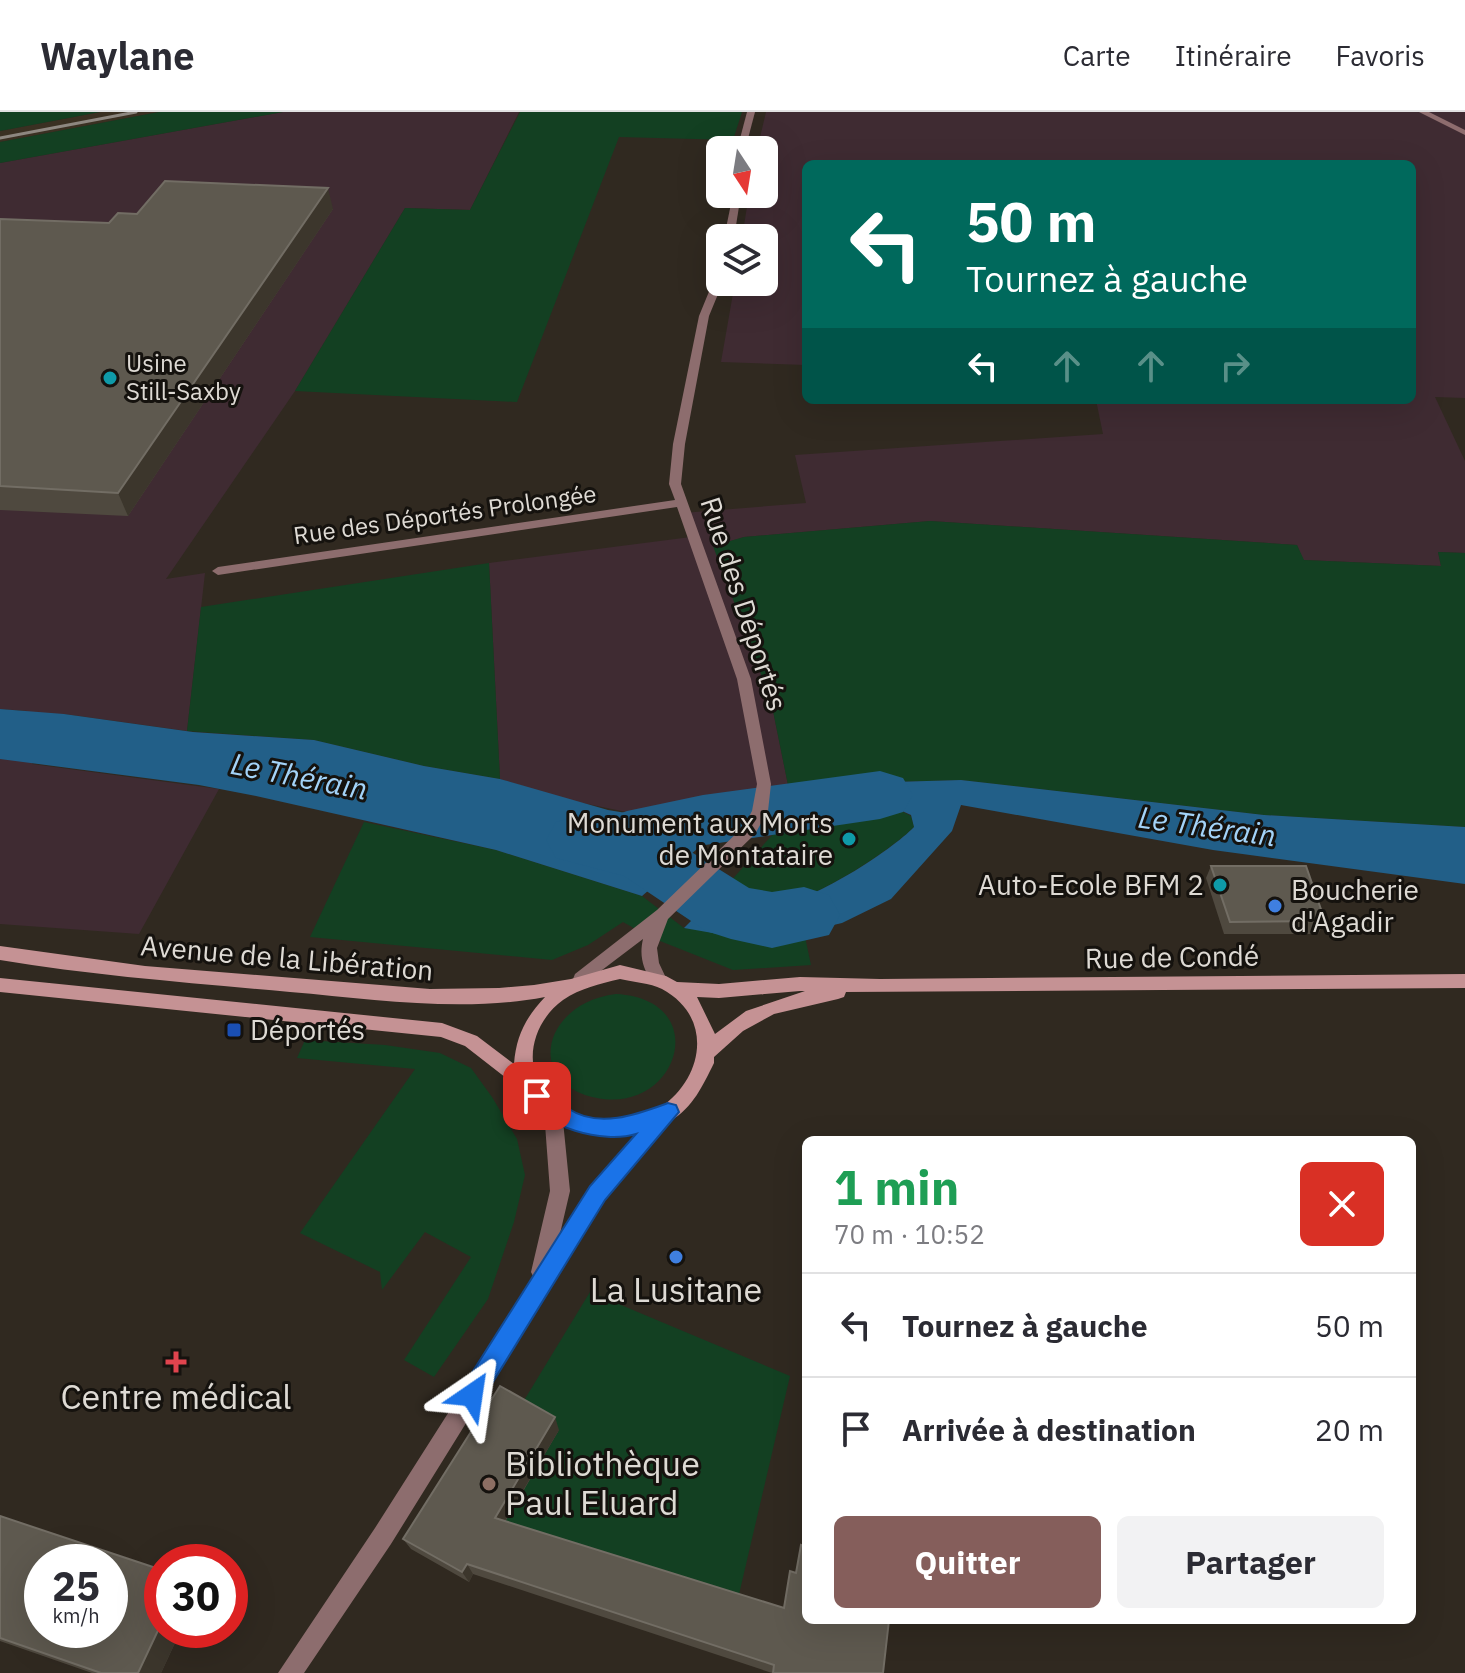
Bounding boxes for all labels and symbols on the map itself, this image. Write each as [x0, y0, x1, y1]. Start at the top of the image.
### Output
north arrow [706, 136, 778, 208]
place label: Usine Still-Saxby [126, 347, 241, 407]
marker: Usine Still-Saxby [101, 369, 119, 387]
street label: Rue des Déportés Prolongée [291, 477, 598, 551]
street label: Rue des Déportés [692, 492, 797, 716]
water label: Le Thérain [228, 743, 371, 808]
water label: Le Thérain [1136, 797, 1278, 854]
place label: Monument aux Morts de Montataire [567, 804, 833, 873]
marker: Monument aux Morts de Montataire [840, 830, 858, 848]
place label: Auto-Ecole BFM 2 [978, 866, 1204, 903]
place label: Boucherie d'Agadir [1291, 871, 1419, 940]
marker: Auto-Ecole BFM 2 [1211, 876, 1229, 894]
marker: Boucherie d'Agadir [1266, 897, 1284, 915]
street label: Avenue de la Libération [139, 926, 435, 989]
street label: Rue de Condé [1084, 936, 1260, 977]
place label: Déportés [250, 1011, 365, 1048]
marker: Déportés [225, 1021, 243, 1039]
pin [503, 1062, 571, 1130]
marker: La Lusitane [667, 1248, 685, 1266]
place label: La Lusitane [590, 1267, 762, 1311]
marker: Centre médical [165, 1351, 187, 1373]
position arrow [430, 1353, 514, 1437]
place label: Centre médical [60, 1374, 292, 1418]
place label: Bibliothèque Paul Eluard [505, 1441, 700, 1524]
marker: Bibliothèque Paul Eluard [480, 1475, 498, 1493]
speed limit sign: 30 [144, 1544, 248, 1648]

